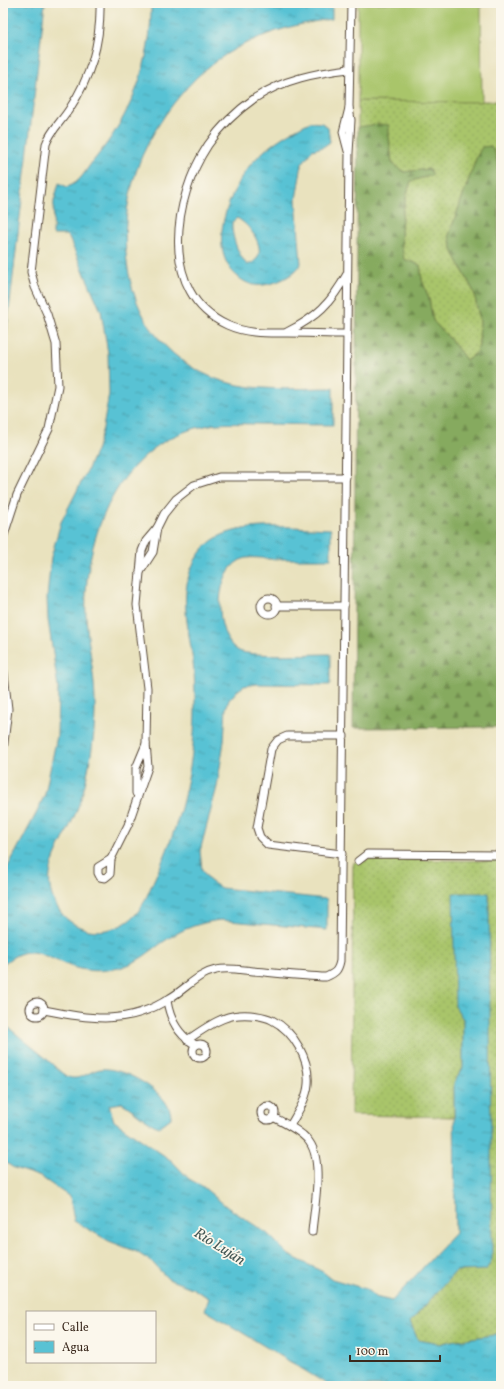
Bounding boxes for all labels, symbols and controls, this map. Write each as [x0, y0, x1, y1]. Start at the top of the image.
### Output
water label: Río Luján [190, 1223, 249, 1271]
legend [26, 1311, 156, 1363]
text: Calle [62, 1320, 89, 1336]
scale bar [350, 1337, 440, 1363]
text: Agua [62, 1340, 89, 1356]
text: 100 m [356, 1344, 389, 1360]

